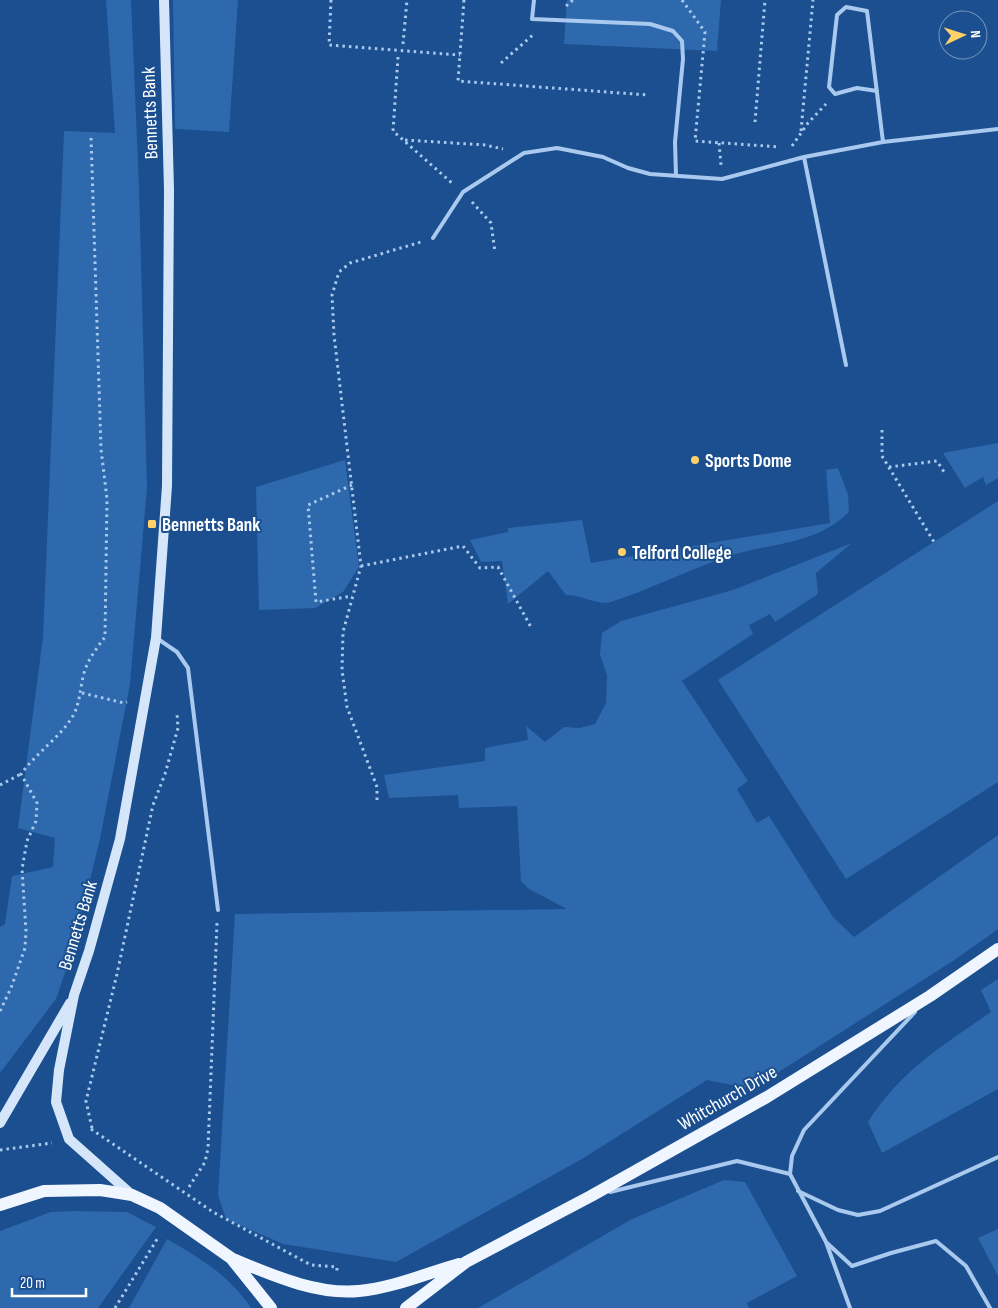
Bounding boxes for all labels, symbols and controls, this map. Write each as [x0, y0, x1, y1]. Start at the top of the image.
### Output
north arrow [938, 10, 988, 60]
text: N [967, 30, 984, 38]
street label: Bennetts Bank [137, 66, 164, 160]
place label: Sports Dome [705, 450, 792, 473]
marker: Sports Dome [689, 454, 701, 466]
place label: Bennetts Bank [162, 514, 260, 537]
marker: Bennetts Bank [146, 518, 158, 530]
place label: Telford College [632, 542, 732, 565]
marker: Telford College [616, 546, 628, 558]
street label: Bennetts Bank [54, 877, 103, 973]
street label: Whitchurch Drive [674, 1061, 781, 1136]
scale bar [12, 1266, 86, 1298]
text: 20 m [20, 1274, 45, 1293]

